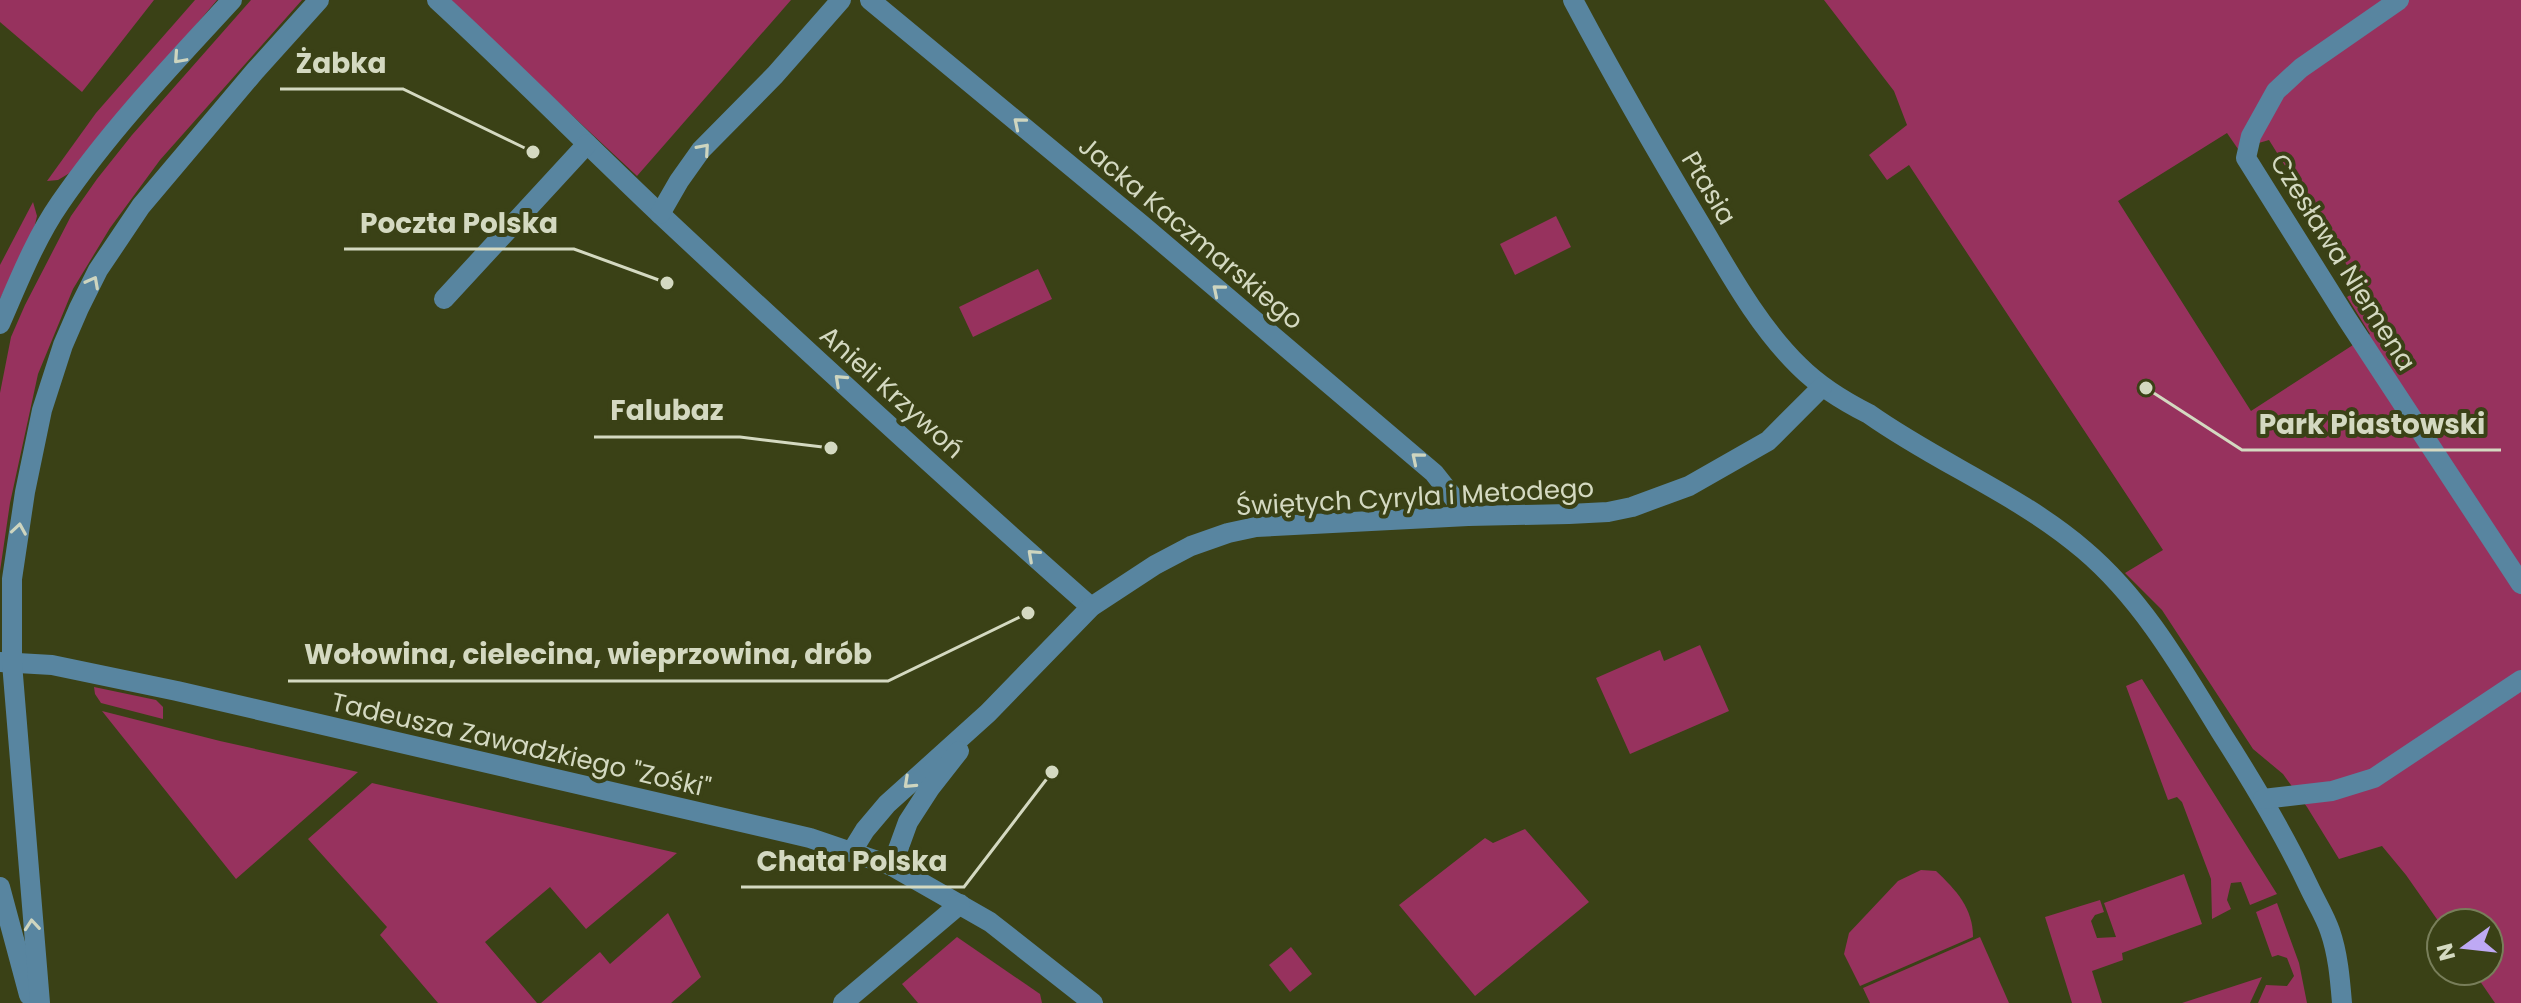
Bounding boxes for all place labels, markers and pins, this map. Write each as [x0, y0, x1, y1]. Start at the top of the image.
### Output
callout: Żabka [280, 37, 403, 89]
callout: Poczta Polska [344, 197, 574, 249]
callout: Falubaz [594, 385, 740, 437]
callout: Park Piastowski [2242, 398, 2501, 450]
callout: Wołowina, cielecina, wieprzowina, drób [288, 629, 888, 681]
callout: Chata Polska [741, 835, 964, 887]

